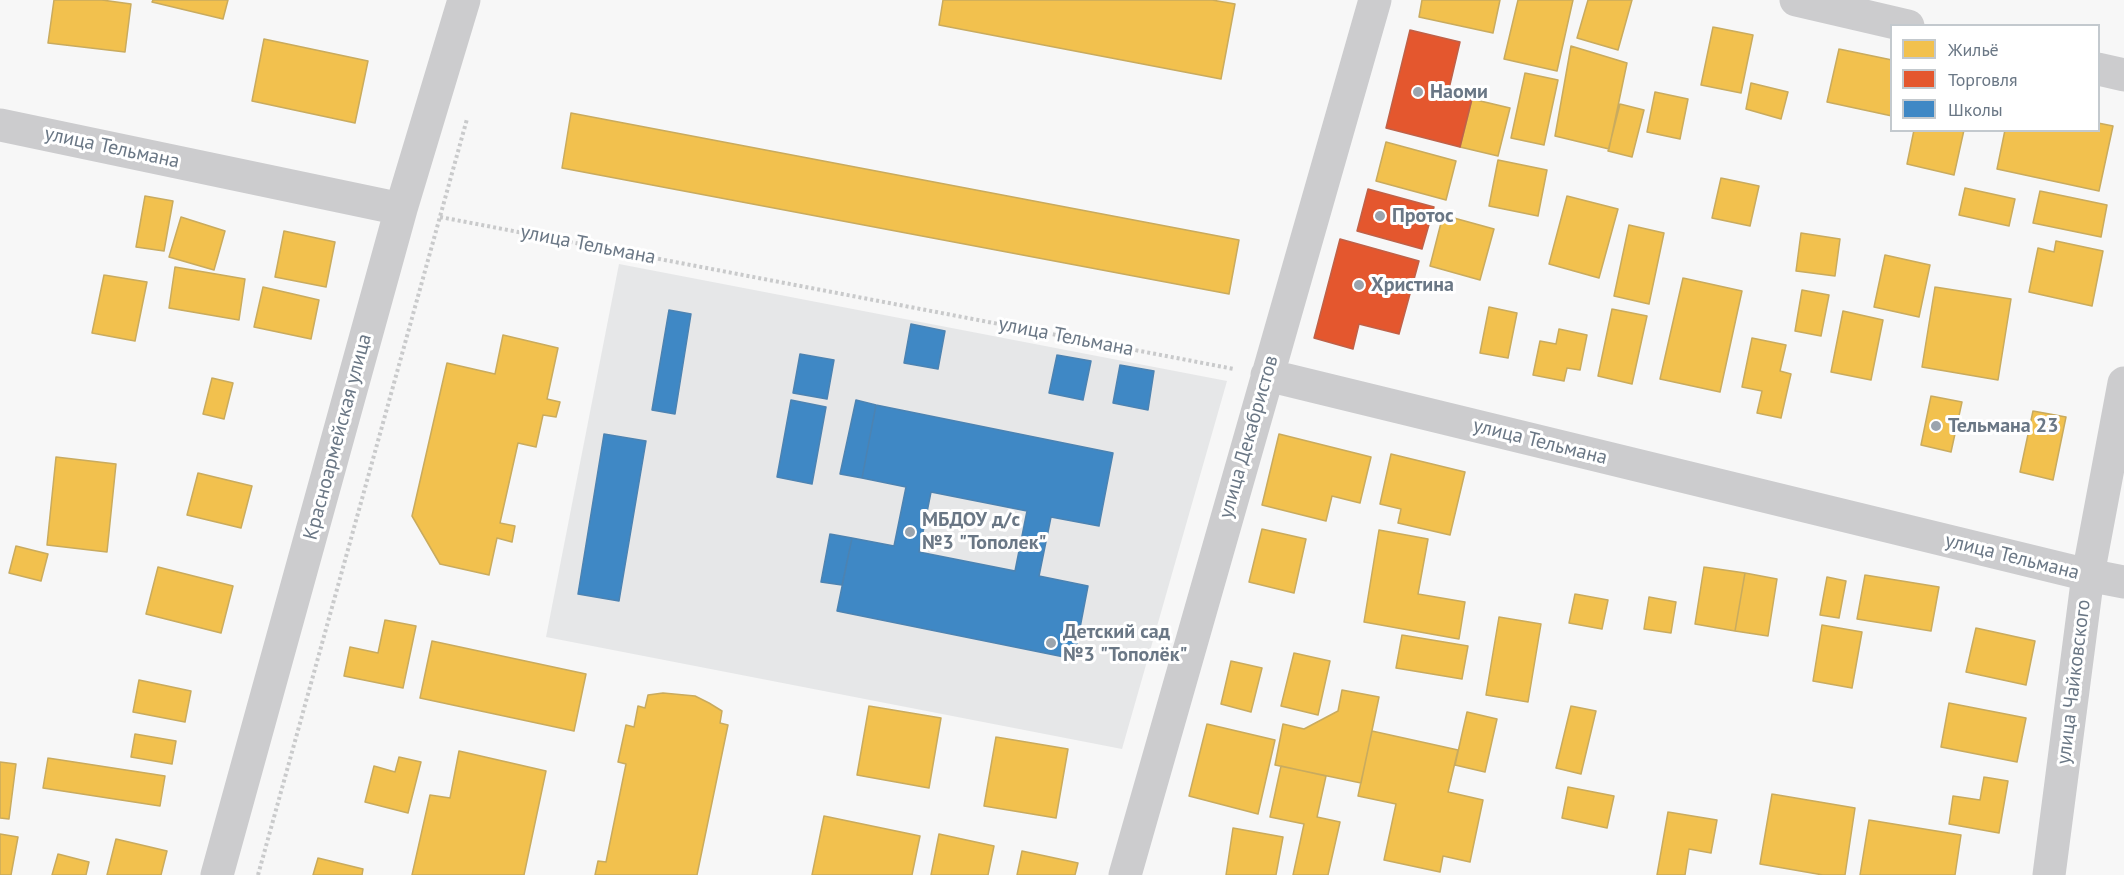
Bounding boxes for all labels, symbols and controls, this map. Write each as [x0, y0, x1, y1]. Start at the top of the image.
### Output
legend [1890, 24, 2100, 132]
text: Жильё [1948, 38, 1999, 61]
text: Торговля [1948, 68, 2018, 91]
place label: Наоми [1430, 80, 1488, 104]
marker: Наоми [1411, 85, 1425, 99]
text: Школы [1948, 98, 2003, 121]
street label: улица Тельмана [42, 122, 182, 174]
place label: Протос [1392, 204, 1454, 228]
marker: Протос [1373, 209, 1387, 223]
street label: улица Тельмана [518, 220, 658, 270]
place label: Христина [1371, 273, 1454, 297]
marker: Христина [1352, 278, 1366, 292]
street label: улица Тельмана [996, 312, 1136, 362]
street label: Красноармейская улица [299, 331, 377, 543]
street label: улица Декабристов [1214, 353, 1284, 521]
street label: улица Тельмана [1470, 414, 1610, 470]
place label: Тельмана 23 [1948, 414, 2058, 438]
marker: Тельмана 23 [1929, 419, 1943, 433]
place label: МБДОУ д/с №3 "Тополек" [922, 508, 1047, 555]
marker: МБДОУ д/с №3 "Тополек" [903, 525, 917, 539]
street label: улица Тельмана [1942, 529, 2082, 585]
street label: улица Чайковского [2052, 598, 2096, 766]
place label: Детский сад №3 "Тополёк" [1063, 620, 1188, 667]
marker: Детский сад №3 "Тополёк" [1044, 636, 1058, 650]

